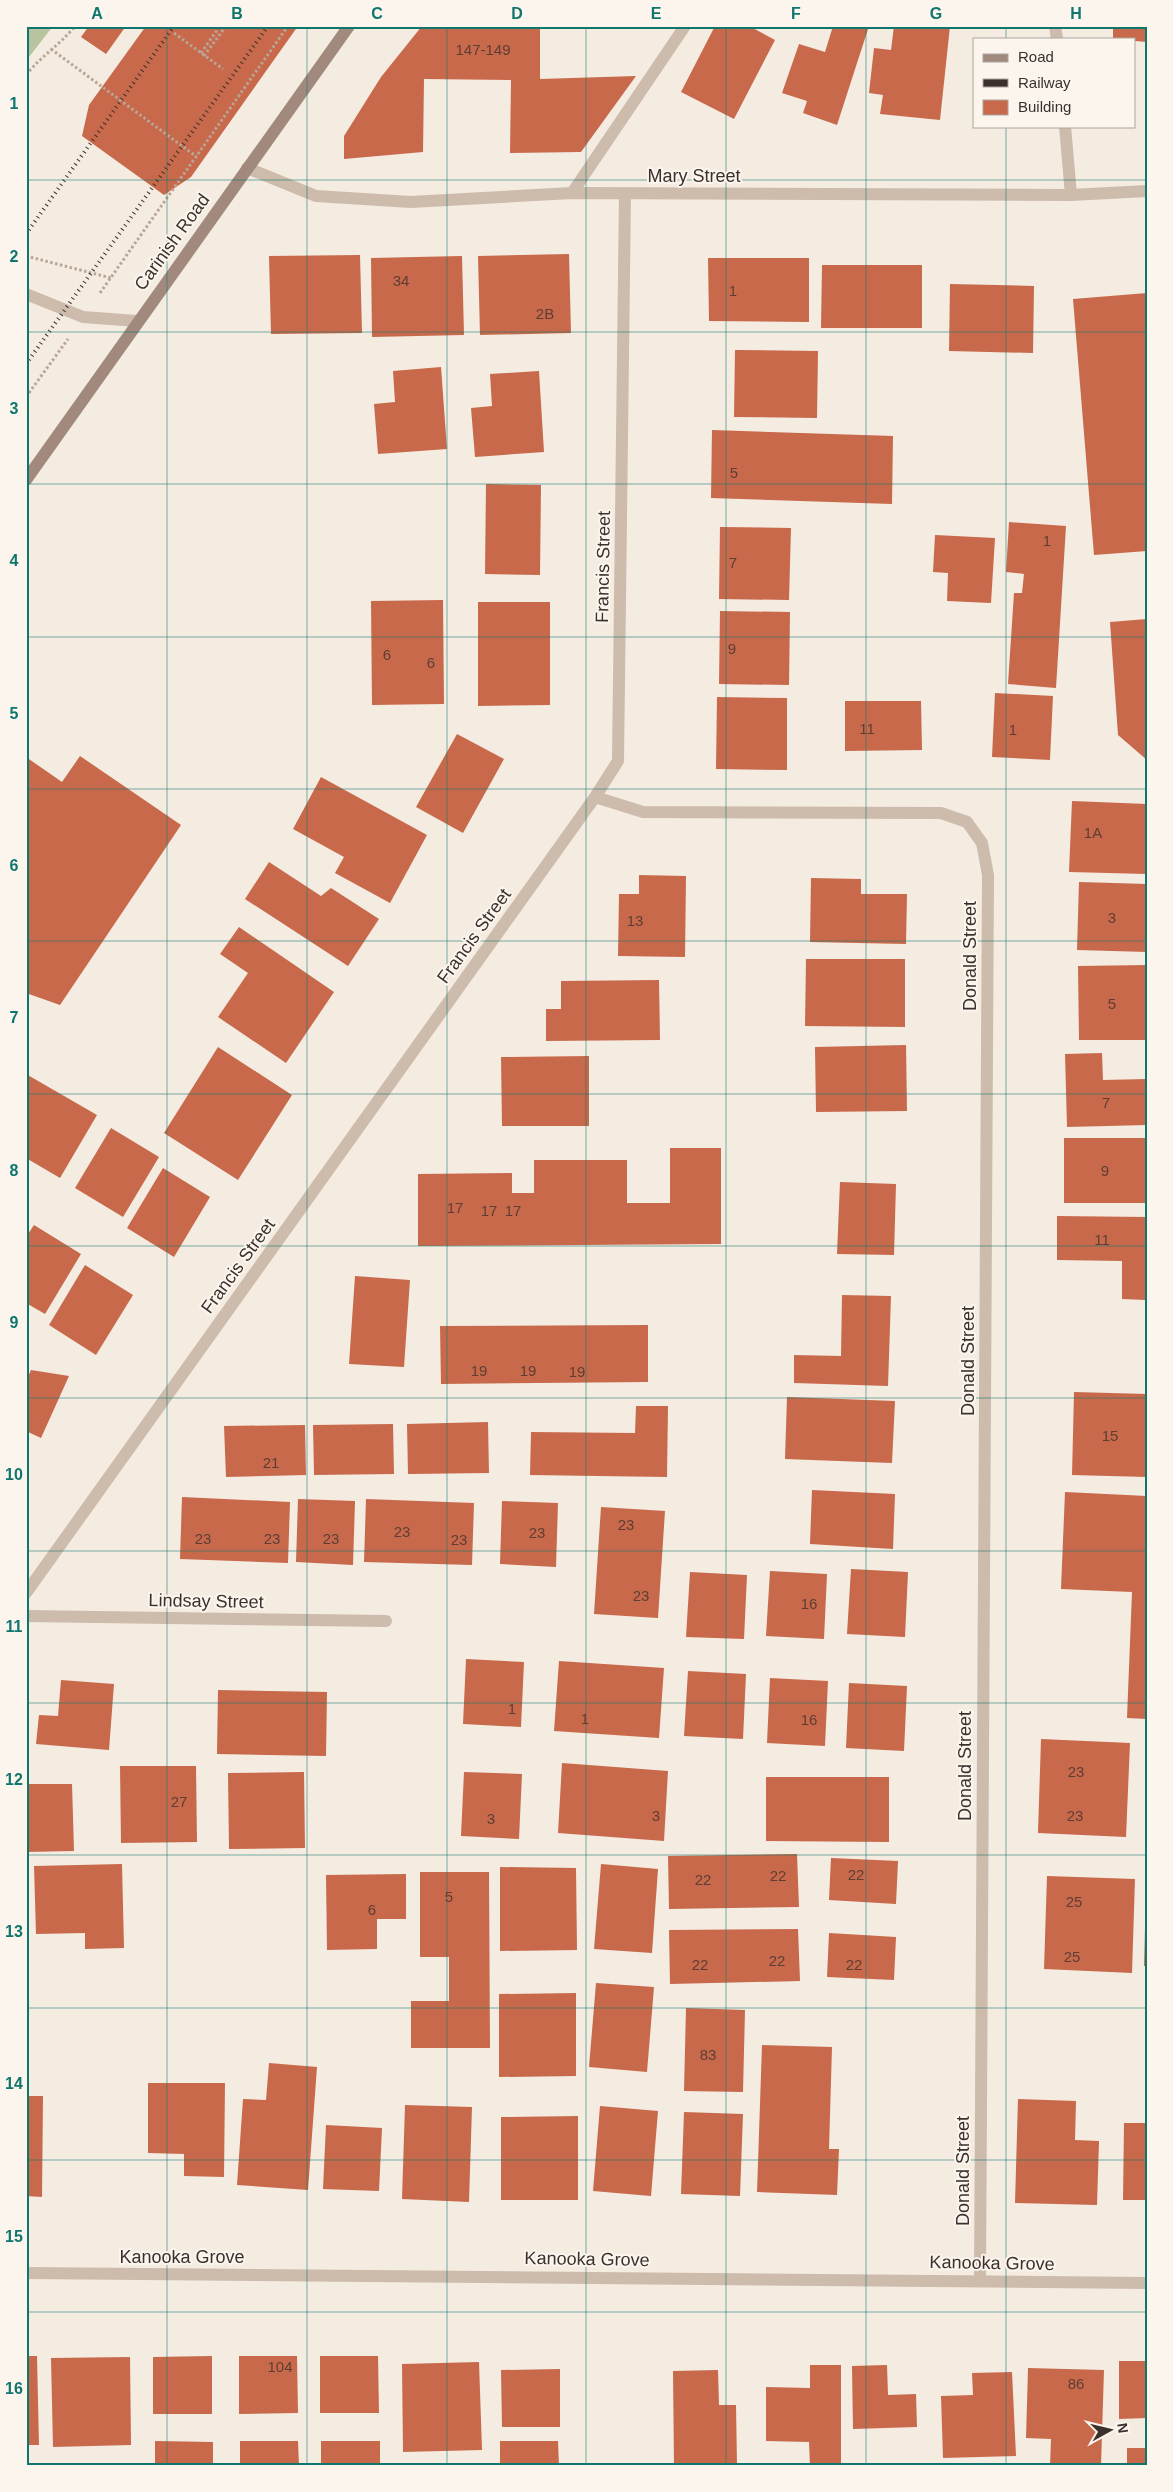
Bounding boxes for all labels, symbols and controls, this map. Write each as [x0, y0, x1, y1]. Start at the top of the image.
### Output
text: A [91, 5, 103, 22]
text: B [231, 5, 243, 22]
text: C [371, 5, 383, 22]
text: D [511, 5, 523, 22]
text: E [651, 5, 662, 22]
text: F [791, 5, 801, 22]
text: G [930, 5, 942, 22]
text: H [1070, 5, 1082, 22]
legend [973, 38, 1136, 128]
house number: 147-149 [455, 41, 511, 58]
text: Road [1018, 48, 1054, 65]
text: Railway [1018, 74, 1071, 91]
text: 1 [10, 95, 19, 112]
text: Building [1018, 98, 1071, 115]
street label: Mary Street [647, 166, 741, 186]
street label: Carinish Road [130, 190, 214, 294]
text: 2 [10, 248, 19, 265]
house number: 34 [393, 272, 409, 289]
house number: 1 [729, 282, 737, 299]
house number: 2B [536, 305, 554, 322]
text: 3 [10, 400, 19, 417]
house number: 5 [730, 464, 738, 481]
street label: Francis Street [592, 511, 614, 623]
house number: 1 [1043, 532, 1051, 549]
text: 4 [10, 552, 19, 569]
house number: 7 [729, 554, 737, 571]
house number: 9 [728, 640, 736, 657]
house number: 6 [383, 646, 391, 663]
house number: 6 [427, 654, 435, 671]
text: 5 [10, 705, 19, 722]
house number: 11 [859, 720, 875, 737]
house number: 1 [1009, 721, 1017, 738]
house number: 1A [1084, 824, 1102, 841]
text: 6 [10, 857, 19, 874]
street label: Francis Street [433, 885, 515, 987]
street label: Donald Street [960, 901, 980, 1011]
house number: 3 [1108, 909, 1116, 926]
house number: 13 [627, 912, 643, 929]
house number: 5 [1108, 995, 1116, 1012]
text: 7 [10, 1009, 19, 1026]
house number: 7 [1102, 1094, 1110, 1111]
text: 8 [10, 1162, 19, 1179]
house number: 9 [1101, 1162, 1109, 1179]
house number: 17 [447, 1199, 463, 1216]
house number: 17 [481, 1202, 497, 1219]
house number: 17 [505, 1202, 521, 1219]
street label: Francis Street [197, 1215, 279, 1317]
house number: 11 [1094, 1231, 1110, 1248]
street label: Donald Street [958, 1306, 978, 1416]
text: 9 [10, 1314, 19, 1331]
house number: 19 [471, 1362, 487, 1379]
house number: 19 [520, 1362, 536, 1379]
house number: 19 [569, 1363, 585, 1380]
house number: 15 [1102, 1427, 1118, 1444]
house number: 21 [263, 1454, 279, 1471]
text: 10 [5, 1466, 23, 1483]
house number: 23 [618, 1516, 634, 1533]
house number: 23 [394, 1523, 410, 1540]
house number: 23 [529, 1524, 545, 1541]
house number: 23 [195, 1530, 211, 1547]
house number: 23 [264, 1530, 280, 1547]
house number: 23 [323, 1530, 339, 1547]
house number: 23 [451, 1531, 467, 1548]
house number: 23 [633, 1587, 649, 1604]
street label: Lindsay Street [148, 1590, 264, 1612]
house number: 16 [801, 1595, 817, 1612]
text: 11 [6, 1618, 23, 1635]
house number: 1 [508, 1700, 516, 1717]
house number: 1 [581, 1710, 589, 1727]
house number: 16 [801, 1711, 817, 1728]
street label: Donald Street [955, 1711, 975, 1821]
house number: 23 [1068, 1763, 1084, 1780]
text: 12 [5, 1771, 23, 1788]
house number: 27 [171, 1793, 187, 1810]
house number: 3 [652, 1807, 660, 1824]
house number: 23 [1067, 1807, 1083, 1824]
house number: 3 [487, 1810, 495, 1827]
house number: 22 [848, 1866, 864, 1883]
house number: 22 [770, 1867, 786, 1884]
house number: 22 [695, 1871, 711, 1888]
house number: 5 [445, 1888, 453, 1905]
house number: 25 [1066, 1893, 1082, 1910]
house number: 6 [368, 1901, 376, 1918]
text: 13 [5, 1923, 23, 1940]
house number: 25 [1064, 1948, 1080, 1965]
house number: 22 [769, 1952, 785, 1969]
house number: 22 [692, 1956, 708, 1973]
house number: 22 [846, 1956, 862, 1973]
house number: 83 [700, 2046, 716, 2063]
text: 14 [5, 2075, 23, 2092]
street label: Donald Street [953, 2116, 973, 2226]
text: 15 [5, 2228, 23, 2245]
street label: Kanooka Grove [119, 2247, 245, 2267]
street label: Kanooka Grove [524, 2248, 650, 2270]
street label: Kanooka Grove [929, 2252, 1055, 2274]
house number: 104 [267, 2358, 293, 2375]
house number: 86 [1068, 2375, 1084, 2392]
text: 16 [5, 2380, 23, 2397]
north arrow [1086, 2404, 1136, 2454]
text: N [1114, 2422, 1132, 2434]

